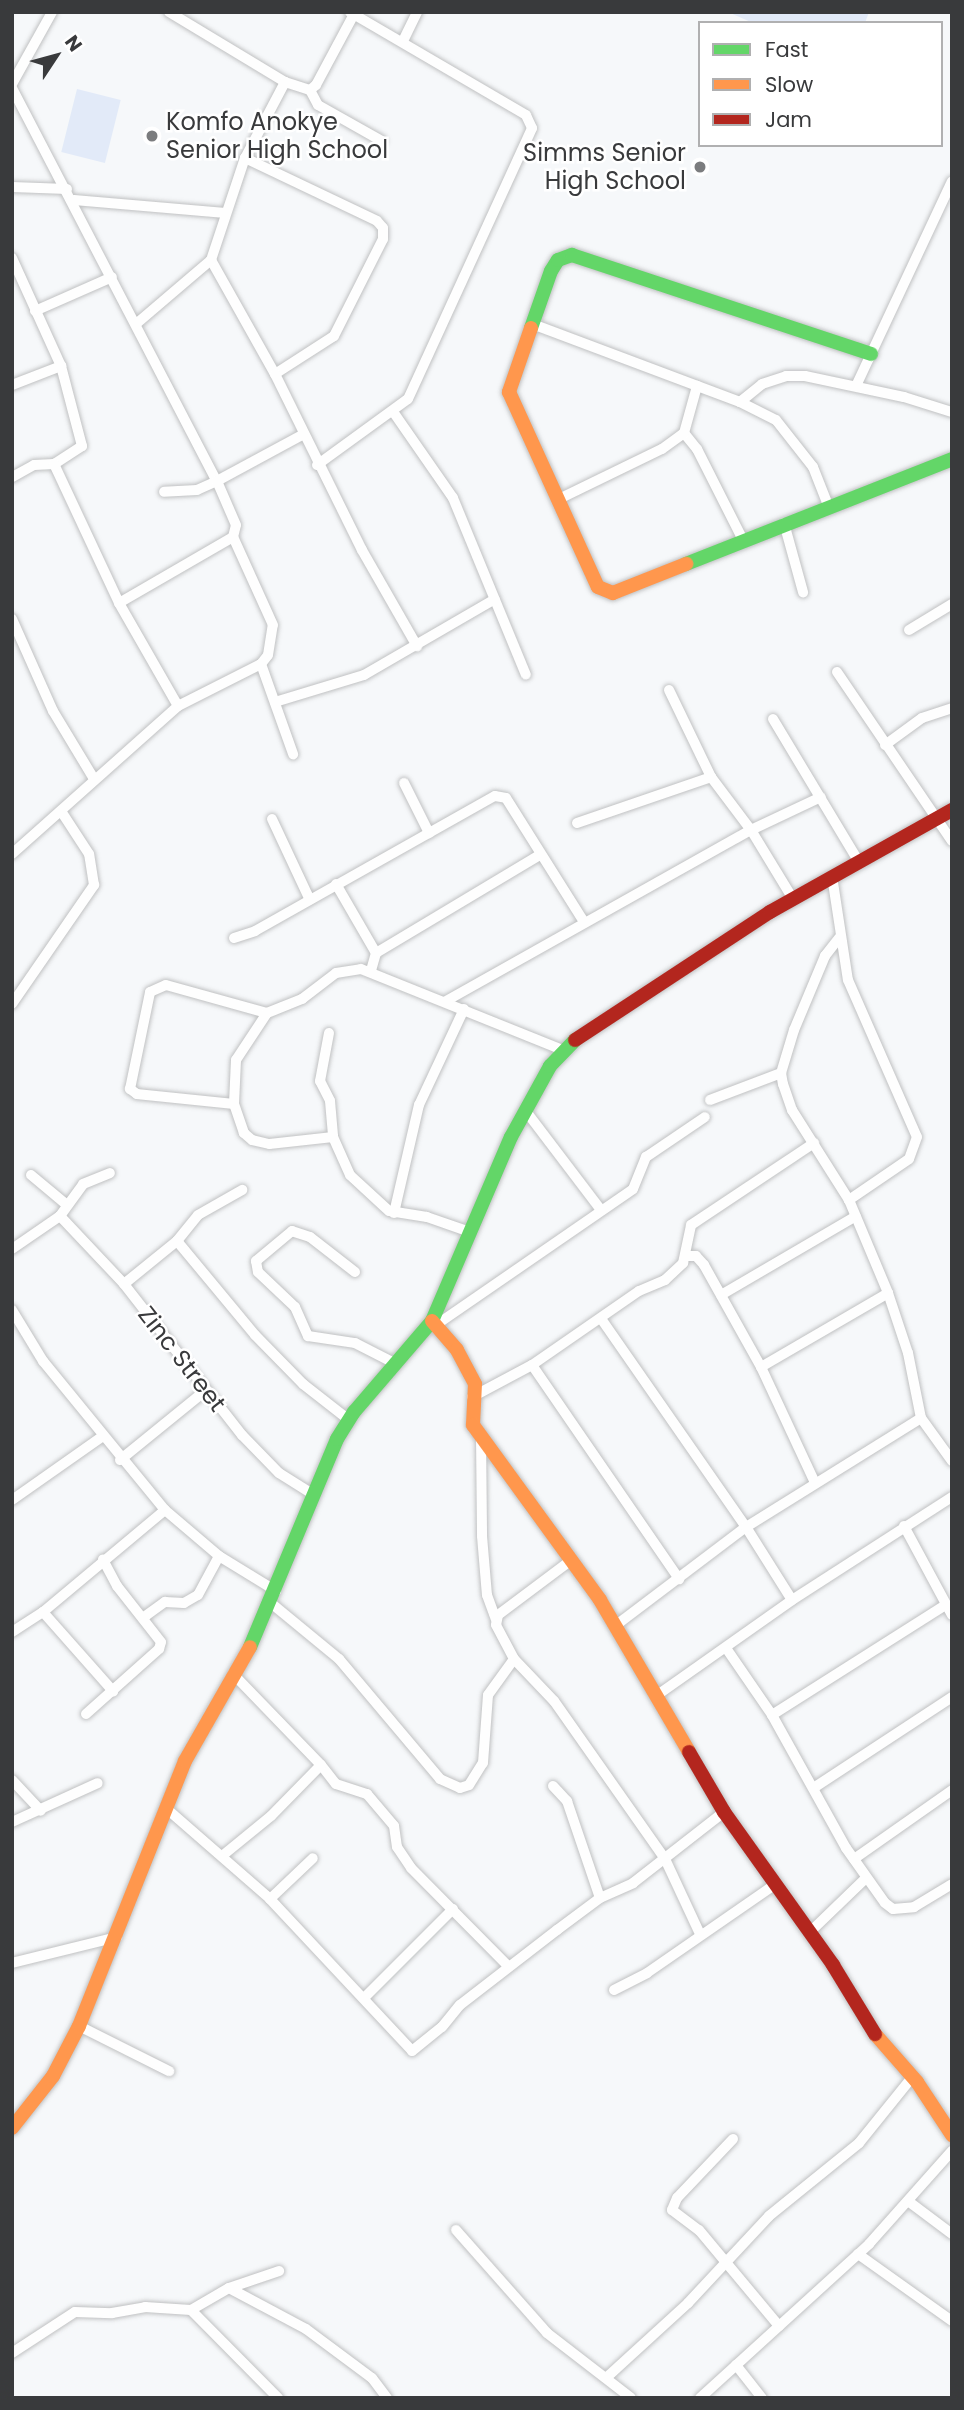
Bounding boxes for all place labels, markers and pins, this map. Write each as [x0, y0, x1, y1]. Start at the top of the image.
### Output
place label: Komfo Anokye Senior High School [166, 108, 388, 164]
marker: Komfo Anokye Senior High School [144, 128, 160, 144]
place label: Simms Senior High School [523, 139, 686, 195]
marker: Simms Senior High School [692, 159, 708, 175]

